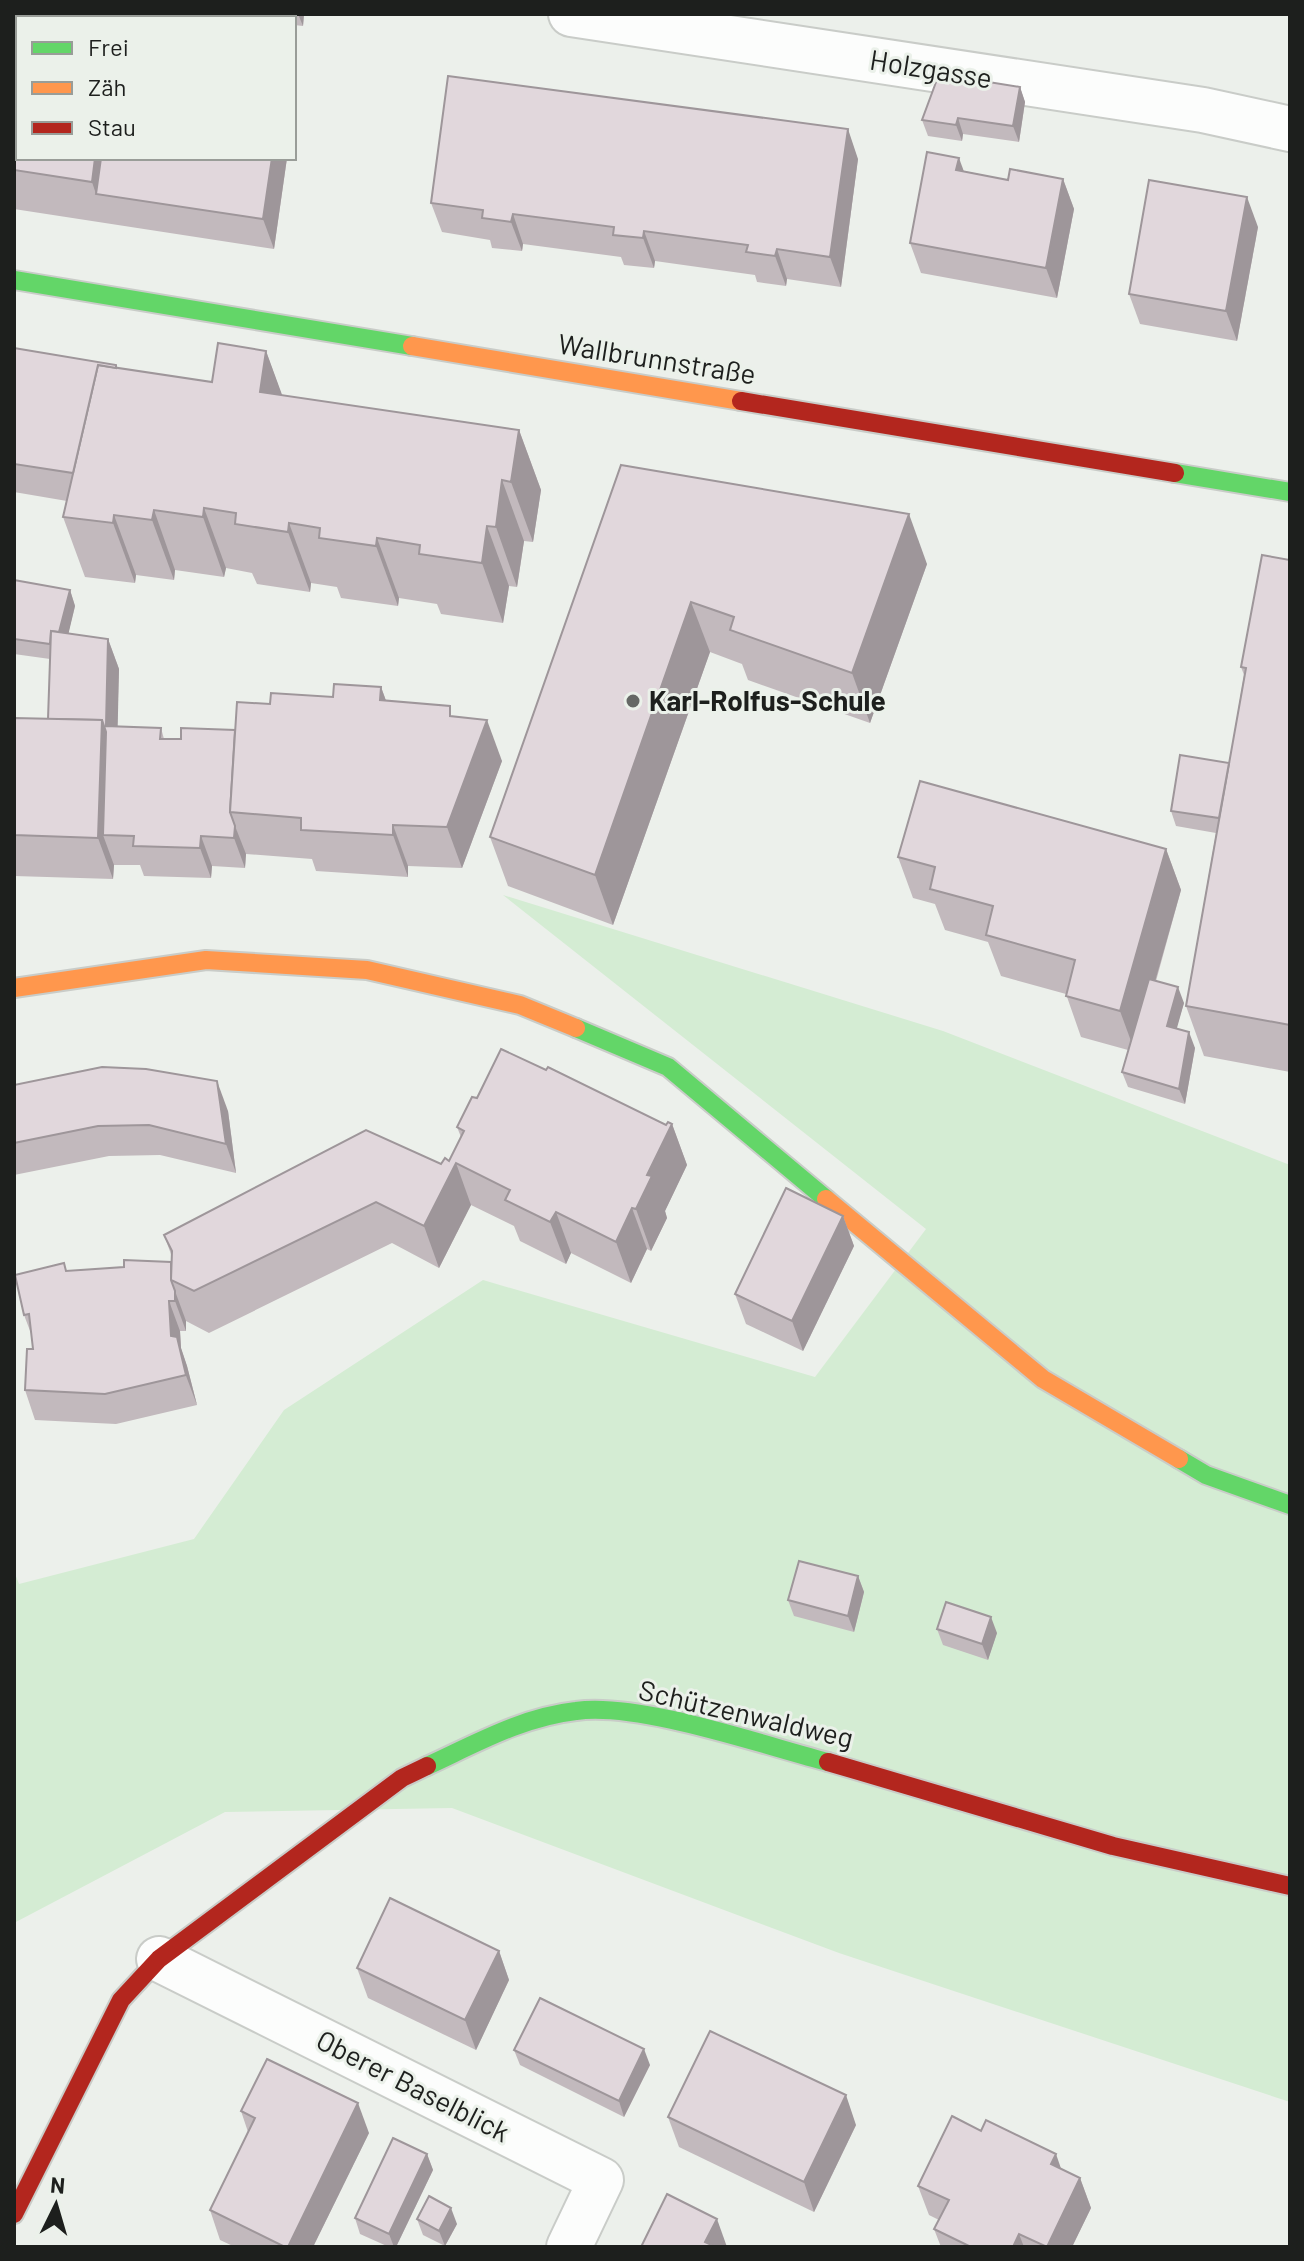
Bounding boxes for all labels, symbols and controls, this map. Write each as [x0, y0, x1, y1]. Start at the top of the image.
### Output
legend [16, 16, 296, 160]
text: Frei [88, 32, 129, 61]
street label: Holzgasse [868, 42, 995, 94]
text: Zäh [88, 72, 126, 101]
text: Stau [88, 112, 136, 141]
street label: Wallbrunnstraße [556, 326, 758, 390]
place label: Karl-Rolfus-Schule [649, 683, 886, 717]
marker: Karl-Rolfus-Schule [624, 692, 642, 710]
street label: Schützenwaldweg [636, 1672, 857, 1754]
street label: Oberer Baselblick [311, 2022, 516, 2148]
north arrow [16, 2165, 96, 2245]
text: N [49, 2170, 66, 2198]

